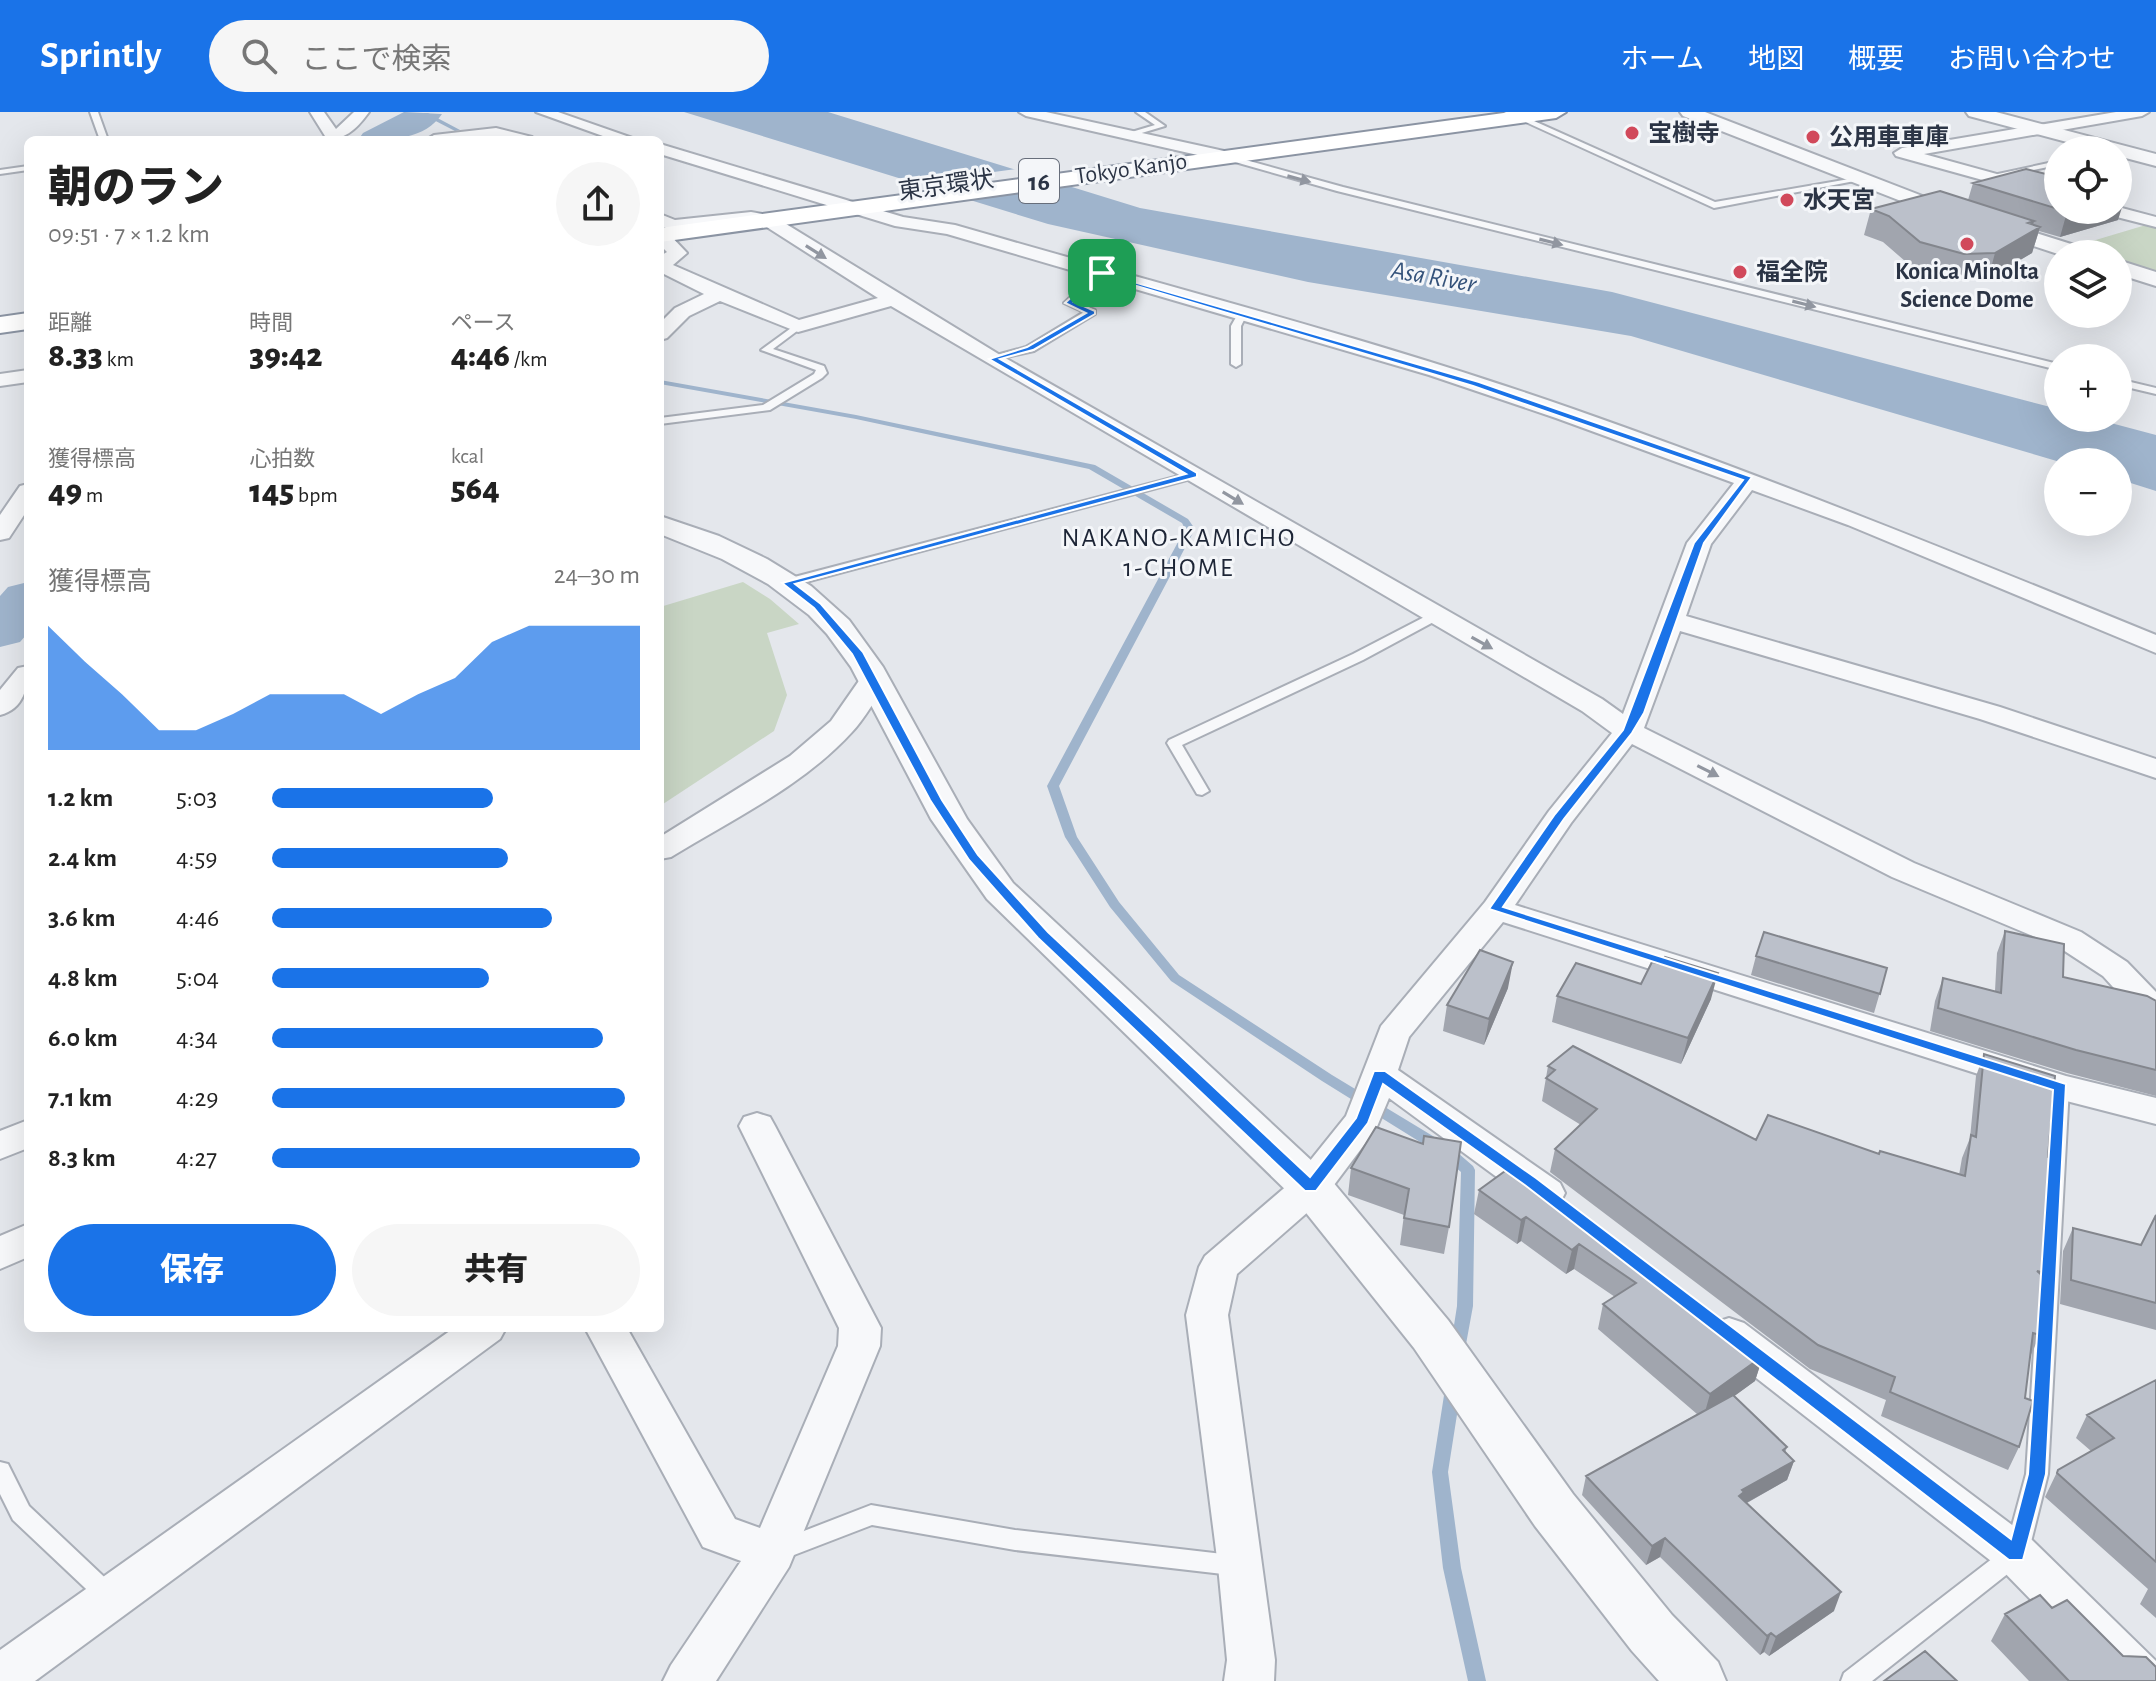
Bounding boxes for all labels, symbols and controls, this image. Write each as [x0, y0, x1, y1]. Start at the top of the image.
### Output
search box [209, 20, 769, 92]
icon: search [237, 34, 281, 78]
text: Sprintly [40, 37, 161, 75]
text: ここで検索 [301, 45, 451, 75]
text: ホーム [1621, 46, 1704, 74]
text: 地図 [1748, 46, 1804, 74]
text: 概要 [1848, 46, 1904, 74]
text: お問い合わせ [1948, 46, 2116, 74]
place label: 宝樹寺 [1648, 120, 1720, 146]
marker: 宝樹寺 [1623, 124, 1641, 142]
place label: 公用車車庫 [1829, 124, 1949, 150]
marker: 公用車車庫 [1804, 128, 1822, 146]
map controls [2044, 136, 2132, 536]
button: locate [2044, 136, 2132, 224]
street label: Tokyo Kanjo [1074, 149, 1189, 189]
road number: 16 [1019, 159, 1059, 203]
button: share [556, 162, 640, 246]
street label: 東京環状 [897, 165, 995, 205]
text: 朝のラン [48, 167, 224, 211]
one-way arrow [1287, 173, 1312, 185]
place label: 水天宮 [1803, 187, 1875, 213]
marker: 水天宮 [1778, 191, 1796, 209]
text: 09:51 · 7 × 1.2 km [48, 221, 210, 247]
marker: Konica Minolta Science Dome [1958, 235, 1976, 253]
one-way arrow [1539, 236, 1564, 248]
pin [1068, 239, 1136, 307]
button: layers [2044, 240, 2132, 328]
one-way arrow [805, 245, 827, 259]
icon: arrive [1080, 251, 1124, 295]
water label: Asa River [1388, 257, 1480, 297]
place label: 福全院 [1756, 259, 1828, 285]
place label: Konica Minolta Science Dome [1895, 260, 2039, 312]
marker: 福全院 [1731, 263, 1749, 281]
one-way arrow [1791, 298, 1816, 311]
text: 距離 [48, 312, 92, 334]
text: 時間 [249, 312, 293, 334]
text: ペース [451, 312, 516, 334]
text: 8.33 [48, 339, 103, 373]
text: 39:42 [249, 339, 322, 373]
text: 4:46 [451, 339, 510, 373]
button: + [2044, 344, 2132, 432]
text: km [103, 348, 134, 370]
text: /km [510, 348, 548, 370]
text: kcal [451, 445, 484, 467]
text: 獲得標高 [48, 448, 136, 470]
text: 心拍数 [249, 448, 315, 470]
button: − [2044, 448, 2132, 536]
text: 564 [451, 472, 500, 506]
text: 49 [48, 475, 82, 509]
text: 145 [249, 475, 294, 509]
text: m [82, 484, 103, 506]
text: bpm [294, 484, 338, 506]
one-way arrow [1222, 491, 1244, 505]
district label: NAKANO-KAMICHO 1-CHOME [1062, 525, 1296, 581]
text: 24–30 m [554, 562, 640, 588]
text: 獲得標高 [48, 569, 152, 595]
one-way arrow [1471, 635, 1493, 649]
one-way arrow [1696, 764, 1719, 778]
text: 1.2 km [48, 785, 113, 811]
text: 5:03 [176, 785, 217, 811]
text: 2.4 km [48, 845, 117, 871]
text: 4:59 [176, 845, 218, 871]
text: 3.6 km [48, 905, 116, 931]
text: 4:46 [176, 905, 219, 931]
text: 4.8 km [48, 965, 118, 991]
text: 5:04 [176, 965, 219, 991]
text: 6.0 km [48, 1025, 118, 1051]
text: 4:34 [176, 1025, 218, 1051]
text: 7.1 km [48, 1085, 112, 1111]
text: 4:29 [176, 1085, 219, 1111]
text: 8.3 km [48, 1145, 116, 1171]
text: 4:27 [176, 1145, 217, 1171]
button: 保存 [48, 1224, 336, 1316]
button: 共有 [352, 1224, 640, 1316]

